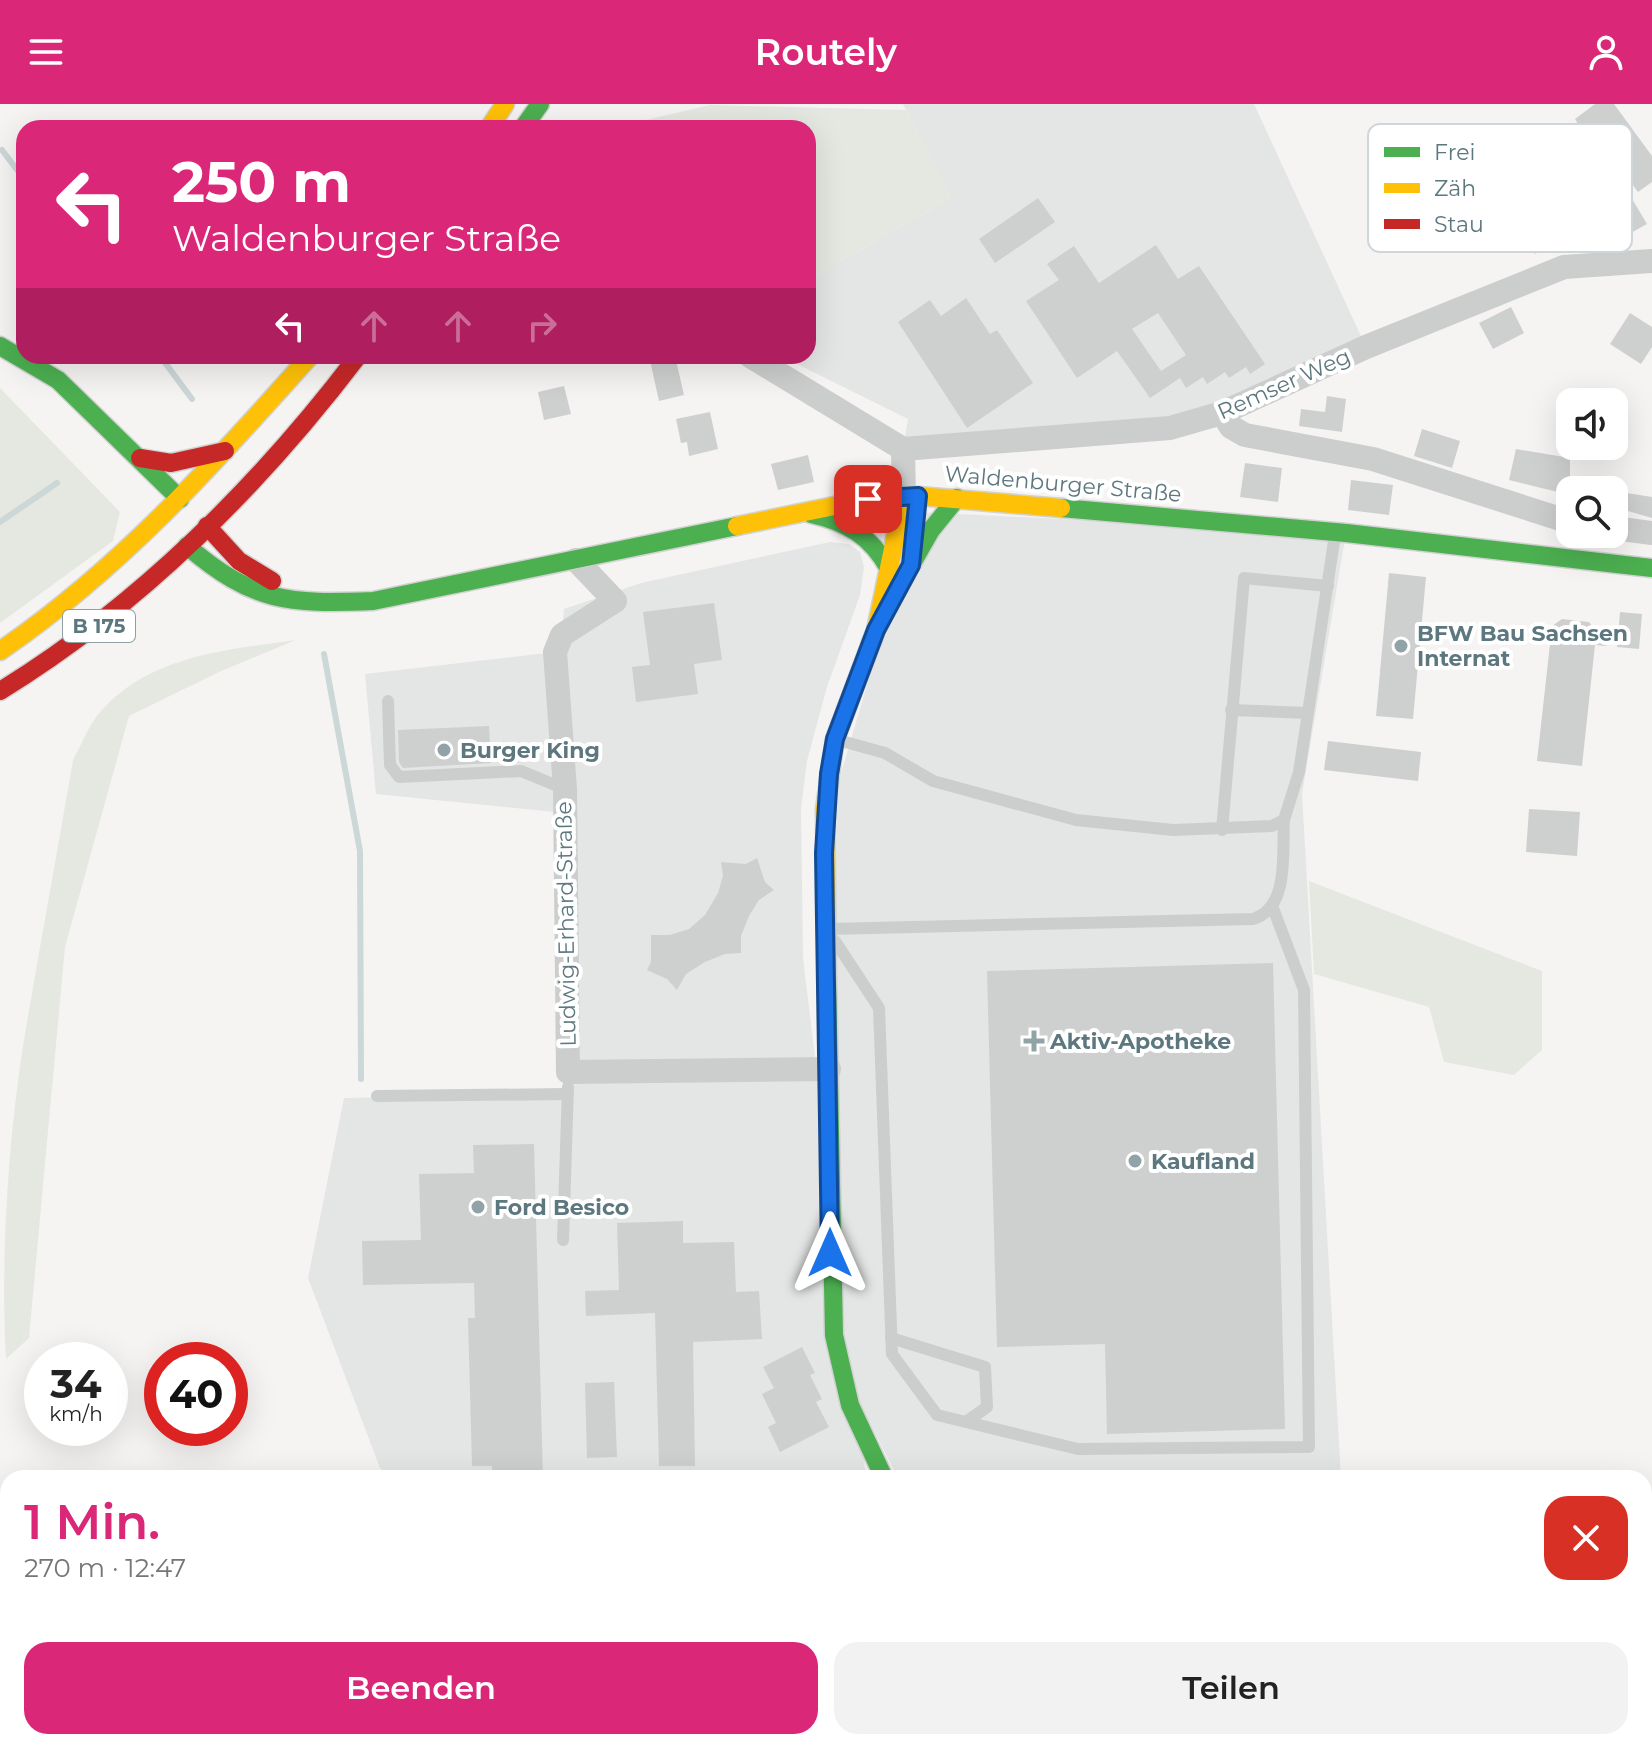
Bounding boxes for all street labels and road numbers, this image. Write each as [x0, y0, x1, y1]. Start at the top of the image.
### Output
street label: Remser Weg [1213, 343, 1355, 425]
street label: Waldenburger Straße [943, 460, 1183, 508]
road number: B 175 [63, 610, 135, 642]
street label: Ludwig-Erhard-Straße [550, 801, 582, 1047]

